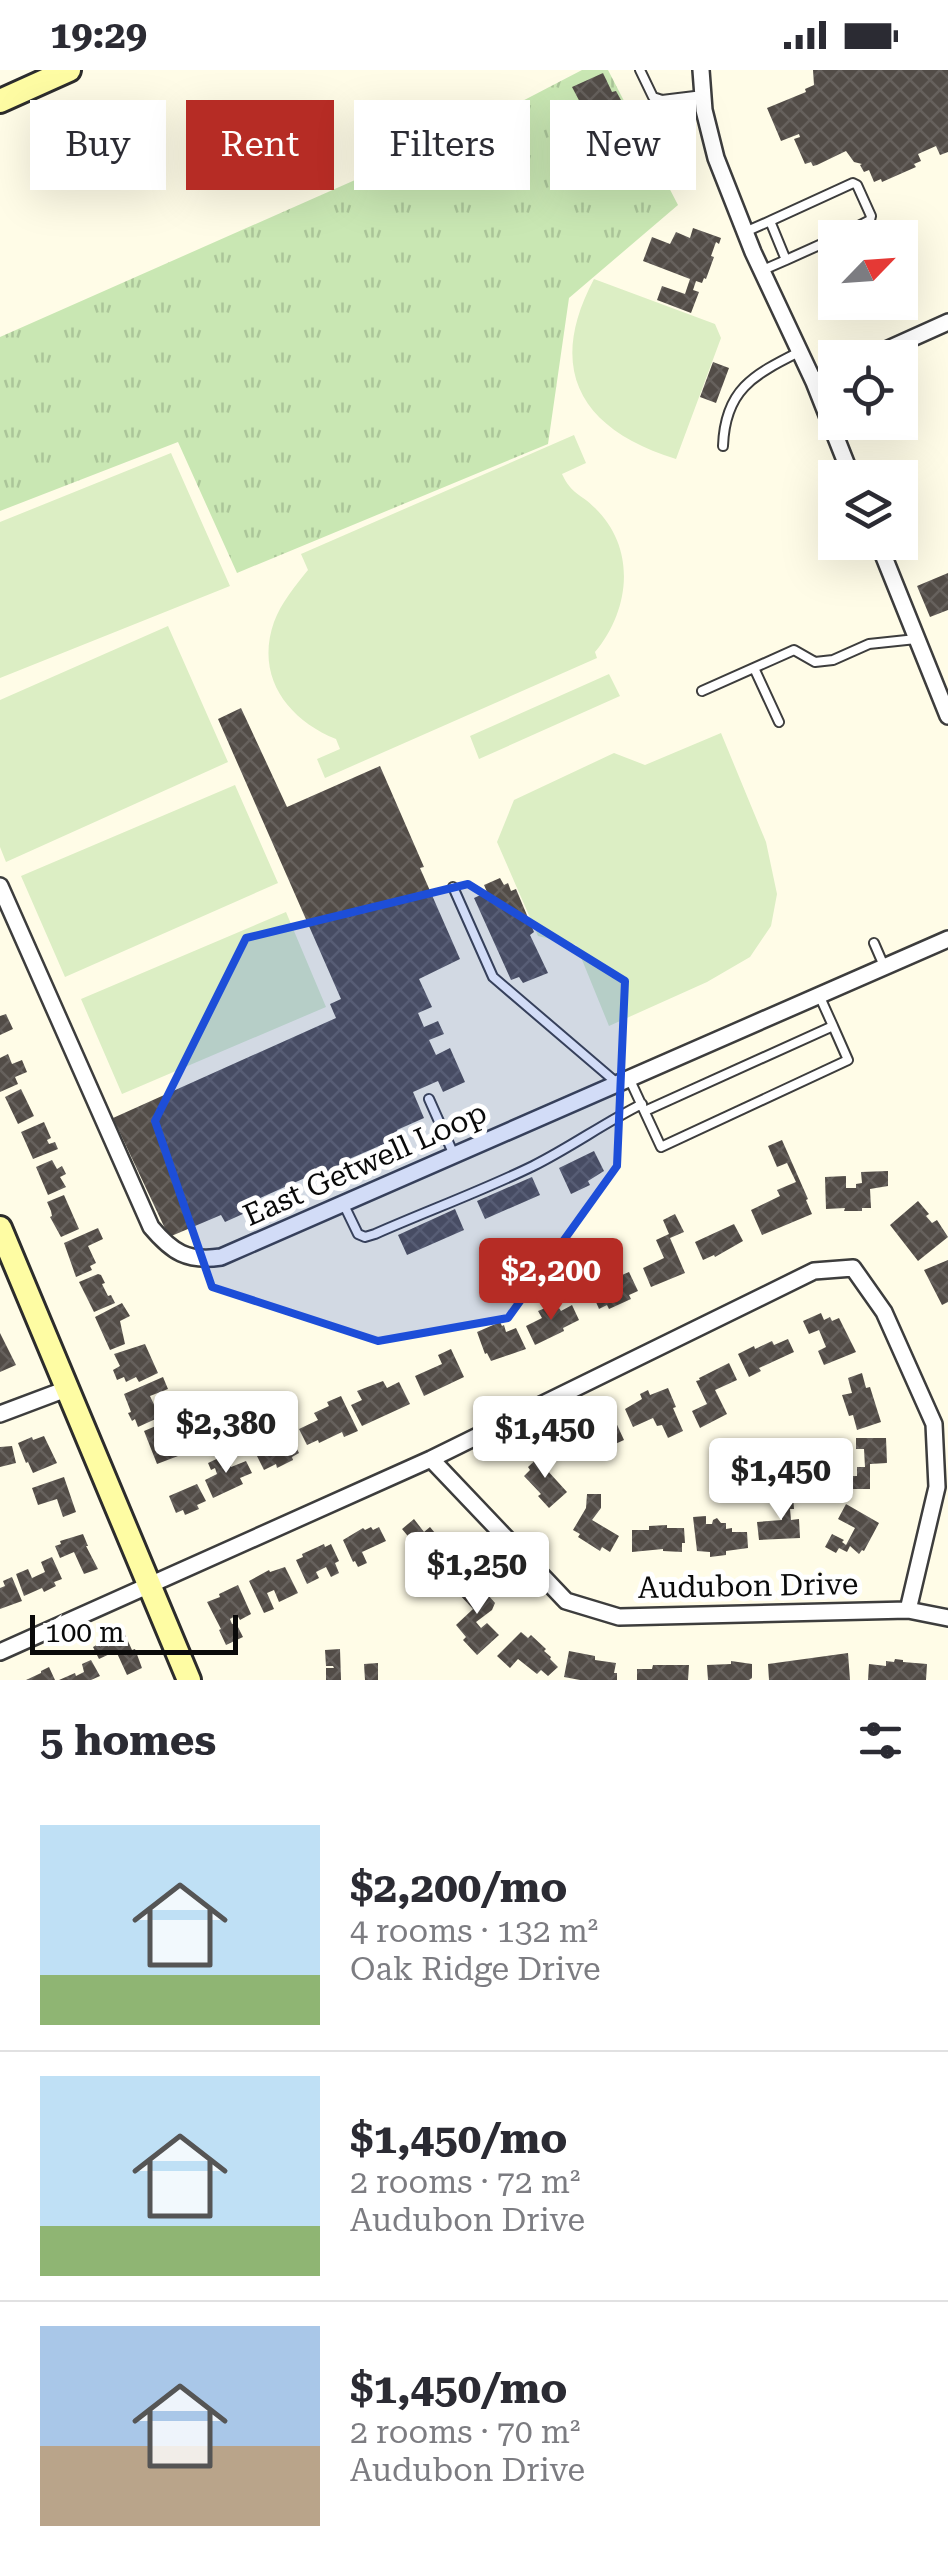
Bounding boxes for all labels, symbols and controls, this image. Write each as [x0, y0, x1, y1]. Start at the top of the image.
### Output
text: 19:29 [50, 13, 147, 57]
chip: Buy [30, 100, 166, 190]
chip: Rent [186, 100, 334, 190]
chip: Filters [354, 100, 530, 190]
chip: New [550, 100, 696, 190]
north arrow [818, 220, 918, 320]
map controls [818, 220, 918, 560]
button: locate [818, 340, 918, 440]
button: layers [818, 460, 918, 560]
street label: East Getwell Loop [238, 1094, 492, 1233]
pin: $2,200 [470, 1238, 632, 1323]
text: $2,200 [501, 1251, 601, 1289]
pin: $2,380 [145, 1391, 307, 1476]
pin: $1,450 [464, 1396, 626, 1481]
text: $2,380 [176, 1404, 276, 1442]
text: $1,450 [495, 1409, 595, 1447]
pin: $1,450 [700, 1438, 862, 1523]
text: $1,450 [731, 1451, 831, 1489]
pin: $1,250 [396, 1532, 558, 1617]
text: $1,250 [427, 1545, 527, 1583]
street label: Audubon Drive [638, 1566, 858, 1605]
scale bar [30, 1610, 238, 1654]
text: 100 m [45, 1616, 125, 1649]
icon: filters [853, 1713, 908, 1768]
text: 5 homes [40, 1716, 216, 1765]
text: $2,200/mo [350, 1863, 567, 1912]
icon: home [120, 1865, 240, 1985]
text: 4 rooms · 132 m² [350, 1912, 598, 1950]
text: Oak Ridge Drive [350, 1950, 601, 1988]
text: $1,450/mo [350, 2114, 567, 2163]
icon: home [120, 2116, 240, 2236]
text: 2 rooms · 72 m² [350, 2163, 580, 2201]
text: Audubon Drive [350, 2201, 585, 2239]
text: $1,450/mo [350, 2364, 567, 2413]
icon: home [120, 2366, 240, 2486]
text: 2 rooms · 70 m² [350, 2413, 580, 2451]
text: Audubon Drive [350, 2451, 585, 2489]

